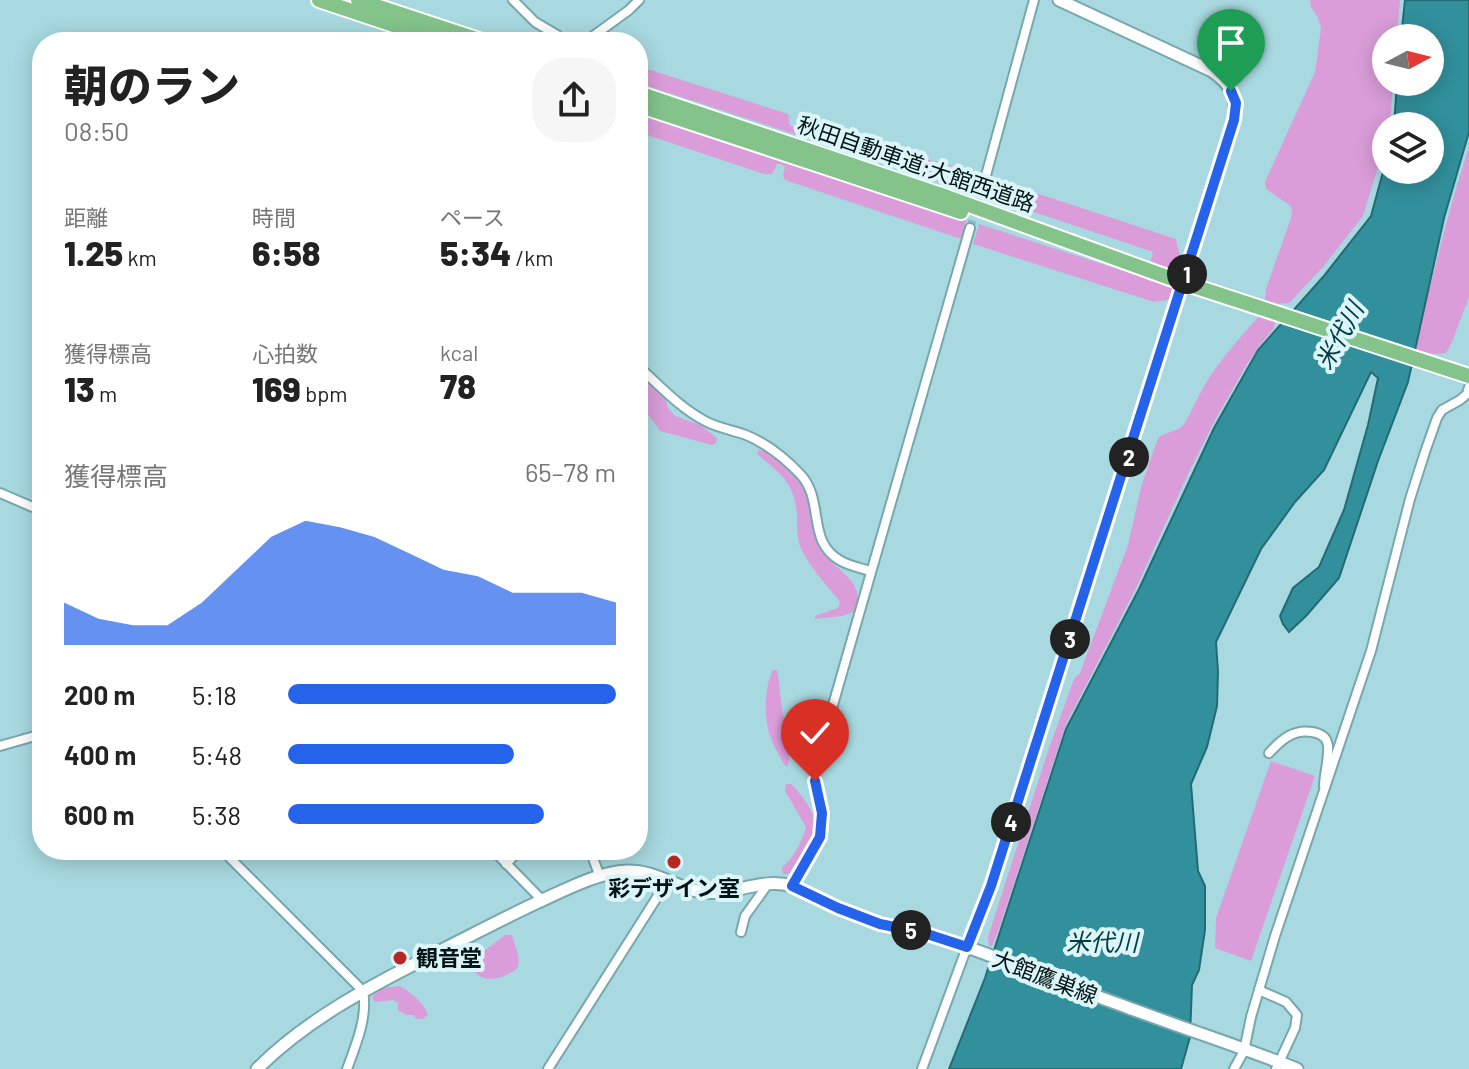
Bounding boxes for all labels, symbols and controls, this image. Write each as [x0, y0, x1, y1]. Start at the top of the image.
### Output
pin [1197, 9, 1265, 91]
icon: arrive [1209, 21, 1253, 65]
north arrow [1372, 24, 1444, 96]
map controls [1372, 24, 1444, 184]
text: 朝のラン [64, 58, 240, 111]
button: share [532, 58, 616, 142]
street label: 秋田自動車道;大館西道路 [794, 110, 1038, 216]
button: layers [1372, 112, 1444, 184]
text: 08:50 [64, 115, 129, 146]
text: 距離 [64, 204, 108, 230]
text: 時間 [252, 204, 296, 230]
text: ペース [440, 204, 505, 230]
text: 1.25 [64, 232, 123, 273]
text: 6:58 [252, 232, 320, 273]
text: 5:34 [440, 232, 511, 273]
text: km [123, 244, 157, 270]
text: /km [511, 244, 554, 270]
pin: 1 [1167, 254, 1207, 294]
text: 1 [1183, 261, 1191, 287]
water label: 米代川 [1309, 294, 1370, 374]
text: kcal [440, 339, 478, 365]
text: 獲得標高 [64, 340, 152, 366]
text: 心拍数 [252, 340, 318, 366]
text: 78 [440, 365, 476, 406]
text: 13 [64, 368, 95, 409]
text: 169 [252, 368, 301, 409]
text: m [95, 380, 117, 406]
text: bpm [301, 380, 348, 406]
pin: 2 [1109, 437, 1149, 477]
text: 2 [1123, 444, 1135, 470]
text: 65–78 m [525, 456, 616, 487]
text: 獲得標高 [64, 460, 168, 491]
pin: 3 [1050, 619, 1090, 659]
text: 3 [1064, 626, 1076, 652]
text: 200 m [64, 679, 135, 710]
text: 5:18 [192, 679, 237, 710]
pin [781, 699, 849, 781]
icon: check [793, 711, 837, 755]
text: 400 m [64, 739, 136, 770]
text: 5:48 [192, 739, 242, 770]
text: 600 m [64, 799, 135, 830]
text: 5:38 [192, 799, 241, 830]
pin: 4 [991, 802, 1031, 842]
text: 4 [1004, 809, 1018, 835]
marker: 彩デザイン室 [665, 853, 683, 871]
place label: 彩デザイン室 [608, 874, 740, 900]
pin: 5 [891, 910, 931, 950]
text: 5 [905, 917, 917, 943]
water label: 米代川 [1066, 927, 1141, 956]
place label: 観音堂 [416, 944, 482, 970]
street label: 大館鷹巣線 [989, 944, 1101, 1008]
marker: 観音堂 [391, 949, 409, 967]

